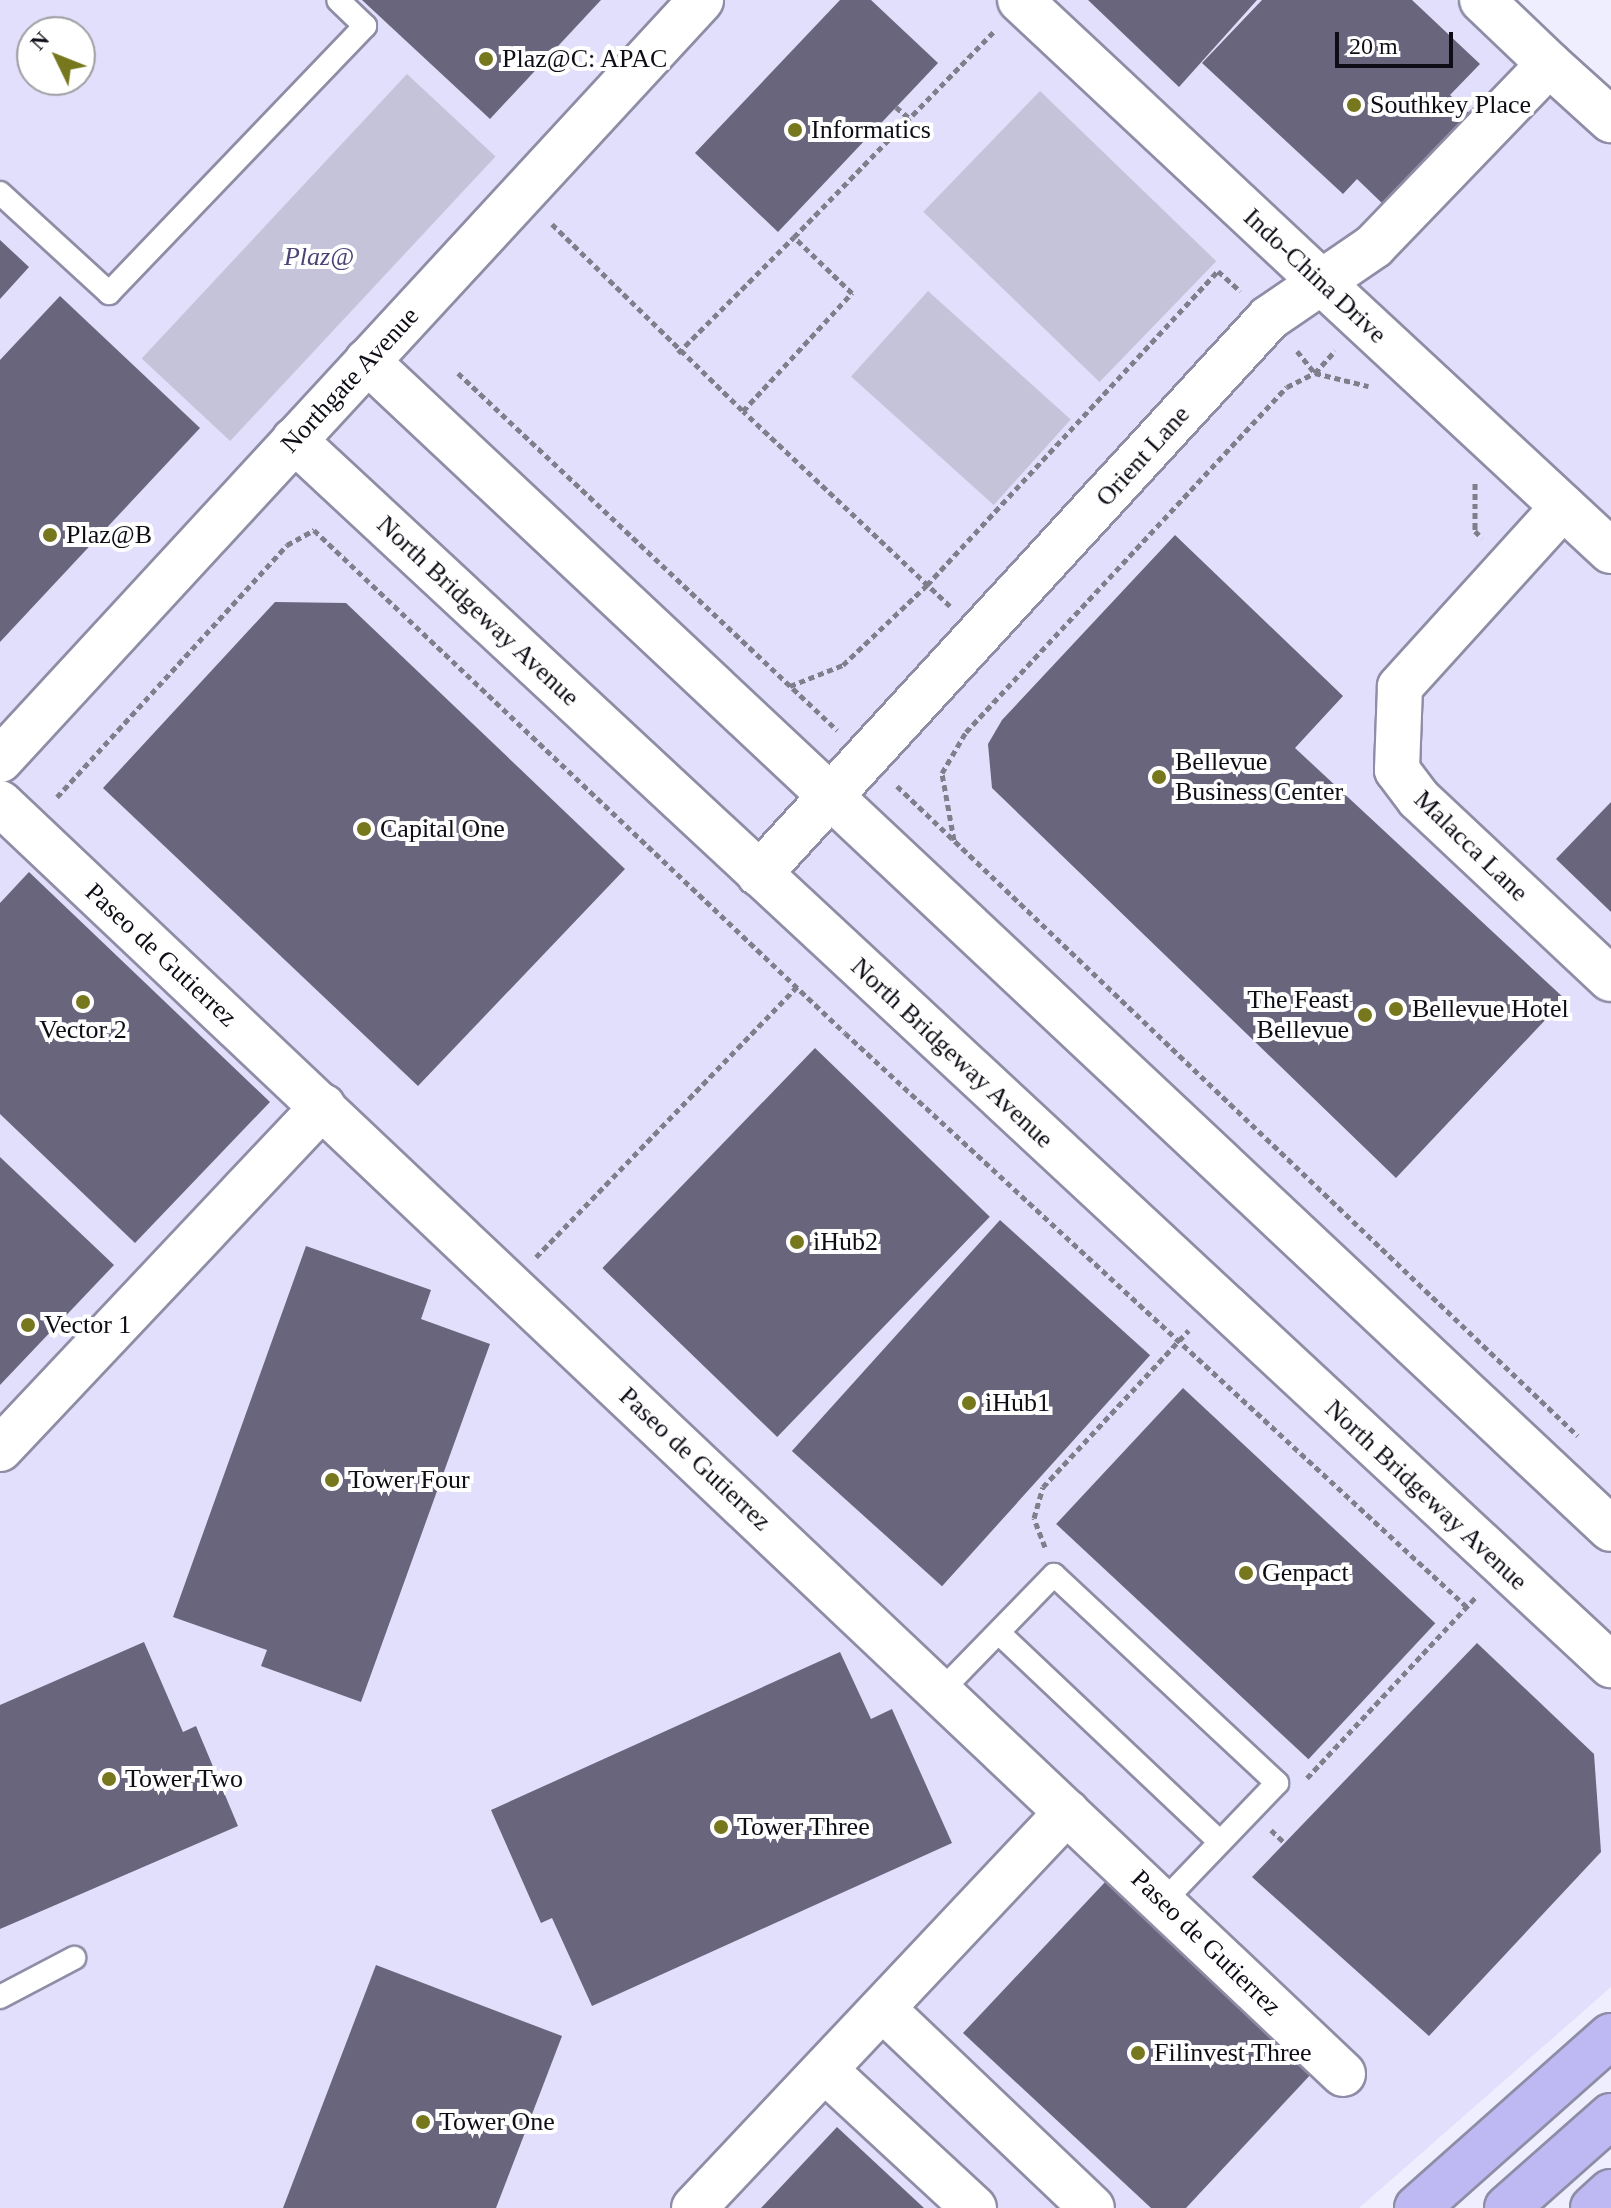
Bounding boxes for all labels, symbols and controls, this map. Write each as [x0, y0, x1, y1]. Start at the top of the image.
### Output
north arrow [16, 16, 96, 96]
scale bar [1339, 16, 1457, 66]
text: N [25, 26, 54, 55]
text: 20 m [1349, 33, 1398, 59]
place label: Plaz@C: APAC [502, 43, 669, 75]
marker: Plaz@C: APAC [477, 50, 495, 68]
place label: Southkey Place [1370, 89, 1531, 121]
marker: Southkey Place [1345, 96, 1363, 114]
place label: Informatics [811, 114, 931, 146]
marker: Informatics [786, 121, 804, 139]
street label: Indo-China Drive [1237, 202, 1393, 350]
park label: Plaz@ [284, 241, 354, 273]
street label: Northgate Avenue [274, 300, 426, 460]
street label: Orient Lane [1090, 399, 1196, 513]
street label: North Bridgeway Avenue [370, 509, 586, 713]
place label: Plaz@B [66, 519, 152, 551]
marker: Plaz@B [41, 526, 59, 544]
place label: Bellevue Business Center [1175, 746, 1343, 808]
marker: Bellevue Business Center [1150, 768, 1168, 786]
street label: Malacca Lane [1407, 784, 1535, 908]
place label: Capital One [380, 813, 505, 845]
marker: Capital One [355, 820, 373, 838]
street label: Paseo de Gutierrez [79, 877, 243, 1033]
street label: North Bridgeway Avenue [844, 951, 1060, 1155]
place label: The Feast Bellevue [1247, 984, 1349, 1046]
marker: Vector 2 [74, 993, 92, 1011]
place label: Bellevue Hotel [1412, 993, 1569, 1025]
marker: Bellevue Hotel [1387, 1000, 1405, 1018]
marker: The Feast Bellevue [1356, 1006, 1374, 1024]
place label: Vector 2 [39, 1014, 127, 1046]
place label: iHub2 [813, 1226, 878, 1258]
marker: iHub2 [788, 1233, 806, 1251]
place label: Vector 1 [44, 1309, 131, 1341]
marker: Vector 1 [19, 1316, 37, 1334]
street label: Paseo de Gutierrez [613, 1381, 777, 1537]
place label: iHub1 [985, 1387, 1050, 1419]
street label: North Bridgeway Avenue [1318, 1393, 1534, 1597]
marker: iHub1 [960, 1394, 978, 1412]
place label: Tower Four [348, 1464, 470, 1496]
marker: Tower Four [323, 1471, 341, 1489]
place label: Genpact [1262, 1557, 1349, 1589]
marker: Genpact [1237, 1564, 1255, 1582]
place label: Tower Two [125, 1763, 243, 1795]
marker: Tower Two [100, 1770, 118, 1788]
place label: Tower Three [737, 1811, 870, 1843]
marker: Tower Three [712, 1818, 730, 1836]
street label: Paseo de Gutierrez [1125, 1864, 1287, 2022]
place label: Filinvest Three [1154, 2037, 1312, 2069]
marker: Filinvest Three [1129, 2044, 1147, 2062]
place label: Tower One [439, 2106, 555, 2138]
marker: Tower One [414, 2113, 432, 2131]

